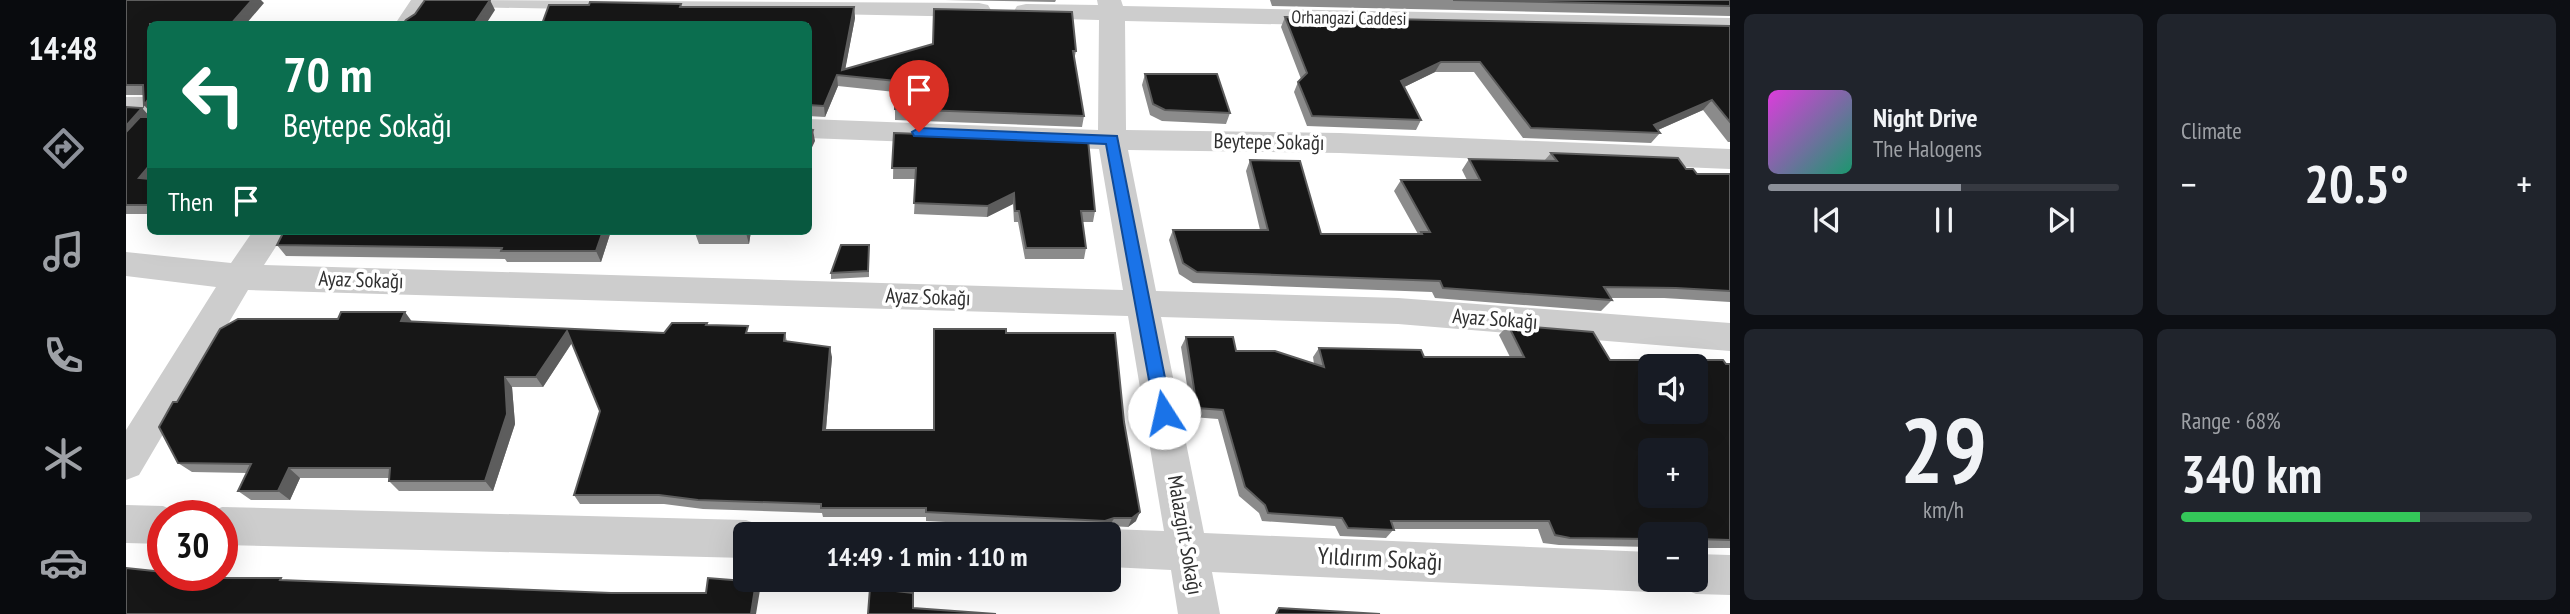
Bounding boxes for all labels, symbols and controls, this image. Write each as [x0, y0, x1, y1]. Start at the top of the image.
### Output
street label: Orhangazi Caddesi [1291, 5, 1407, 30]
text: 14:48 [28, 27, 98, 69]
text: 70 m [283, 42, 372, 106]
icon: left [168, 49, 259, 140]
pin [889, 60, 949, 132]
icon: arrive [900, 71, 938, 109]
text: Night Drive [1873, 101, 1978, 134]
text: Beytepe Sokağı [283, 104, 452, 146]
text: Climate [2181, 116, 2242, 145]
icon: directions [39, 124, 88, 173]
street label: Beytepe Sokağı [1213, 127, 1325, 156]
text: The Halogens [1873, 134, 1982, 163]
text: 20.5° [2304, 150, 2409, 217]
text: − [2181, 159, 2197, 208]
text: + [2516, 159, 2532, 208]
icon: arrive [227, 182, 265, 220]
text: Then [168, 185, 213, 218]
icon: previous [1808, 201, 1846, 239]
icon: pause [1925, 201, 1963, 239]
icon: next [2042, 201, 2080, 239]
icon: music [39, 227, 88, 276]
street label: Ayaz Sokağı [318, 265, 404, 294]
street label: Ayaz Sokağı [885, 282, 971, 311]
street label: Ayaz Sokağı [1452, 302, 1539, 335]
icon: phone [39, 331, 88, 380]
map controls [1638, 354, 1708, 592]
button: sound [1638, 354, 1708, 424]
position arrow [1127, 376, 1201, 450]
text: 29 [1900, 390, 1987, 508]
text: Range · 68% [2181, 406, 2281, 435]
icon: climate [39, 434, 88, 483]
button: + [1638, 438, 1708, 508]
text: 340 km [2181, 440, 2322, 507]
street label: Malazgirt Sokağı [1162, 473, 1209, 597]
text: km/h [1923, 495, 1964, 524]
speed limit sign: 30 [147, 500, 238, 591]
button: − [1638, 522, 1708, 592]
icon: car [39, 538, 88, 587]
text: 14:49 · 1 min · 110 m [827, 540, 1027, 573]
street label: Yıldırım Sokağı [1317, 540, 1443, 577]

